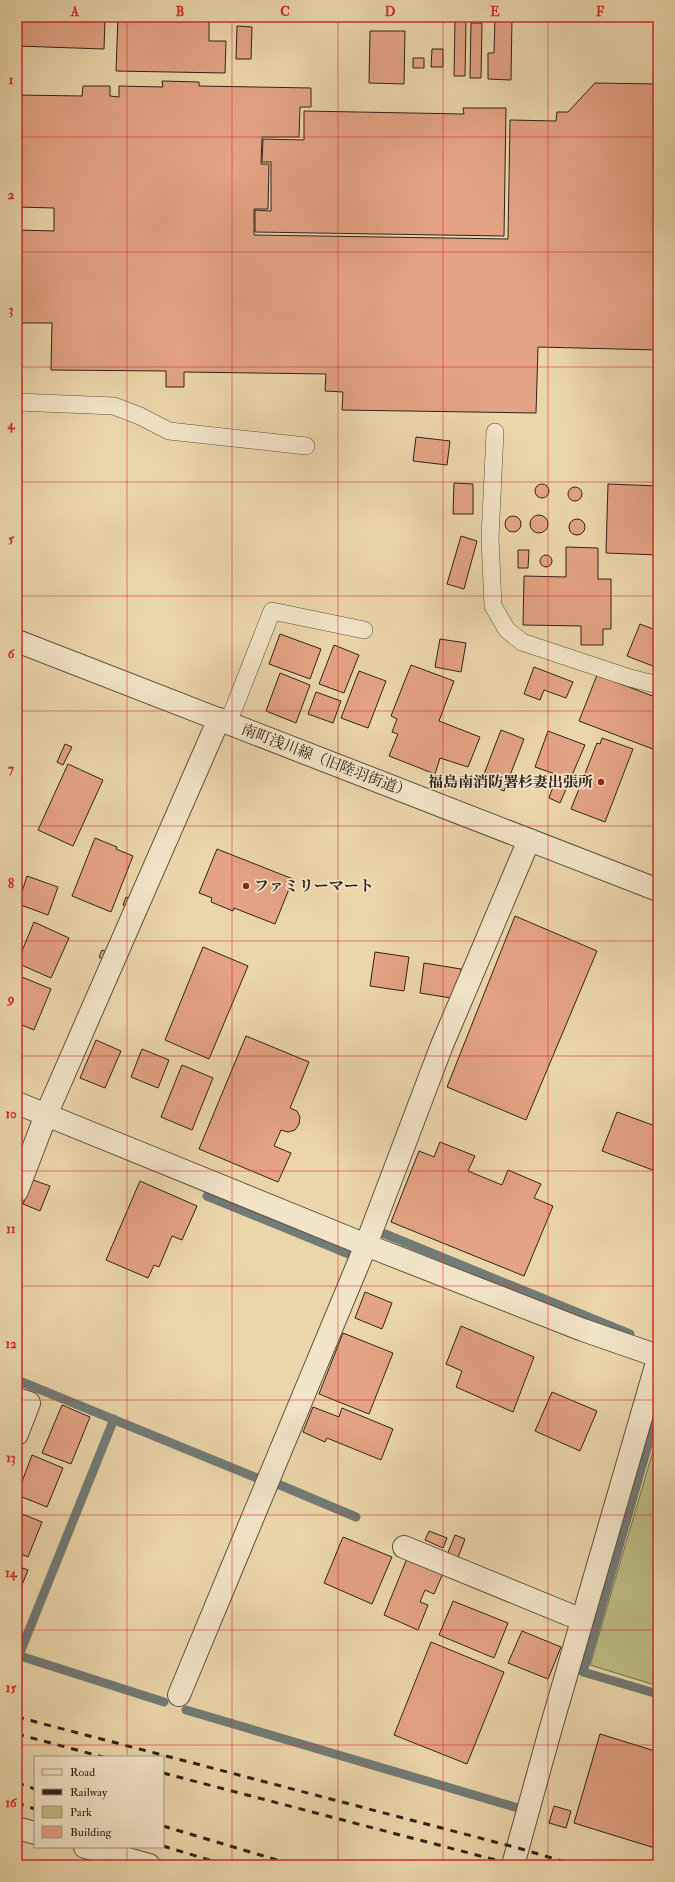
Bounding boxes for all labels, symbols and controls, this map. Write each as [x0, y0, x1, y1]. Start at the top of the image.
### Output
text: A [70, 4, 80, 20]
text: B [176, 4, 184, 20]
text: C [280, 4, 290, 20]
text: D [385, 4, 396, 20]
text: E [490, 4, 500, 20]
text: F [596, 4, 605, 20]
text: 1 [9, 72, 14, 88]
text: 2 [8, 187, 15, 203]
text: 3 [9, 302, 14, 318]
text: 4 [6, 417, 15, 433]
text: 5 [8, 531, 14, 547]
text: 6 [8, 646, 16, 662]
street label: 南町浅川線（旧陸羽街道） [239, 720, 413, 802]
text: 7 [8, 761, 15, 777]
place label: 福島南消防署杉妻出張所 [428, 773, 593, 792]
marker: 福島南消防署杉妻出張所 [596, 777, 606, 787]
text: 8 [8, 876, 14, 892]
place label: ファミリーマート [254, 877, 374, 896]
marker: ファミリーマート [241, 881, 251, 891]
text: 9 [6, 991, 15, 1007]
text: 10 [5, 1106, 17, 1122]
text: 11 [6, 1221, 16, 1237]
text: 12 [5, 1336, 17, 1352]
text: 13 [6, 1450, 16, 1466]
text: 14 [5, 1565, 18, 1581]
text: 15 [6, 1680, 16, 1696]
legend [34, 1756, 164, 1848]
text: Road [70, 1765, 95, 1780]
text: Railway [70, 1785, 108, 1800]
text: 16 [5, 1795, 18, 1811]
text: Park [70, 1805, 92, 1820]
text: Building [70, 1825, 113, 1840]

